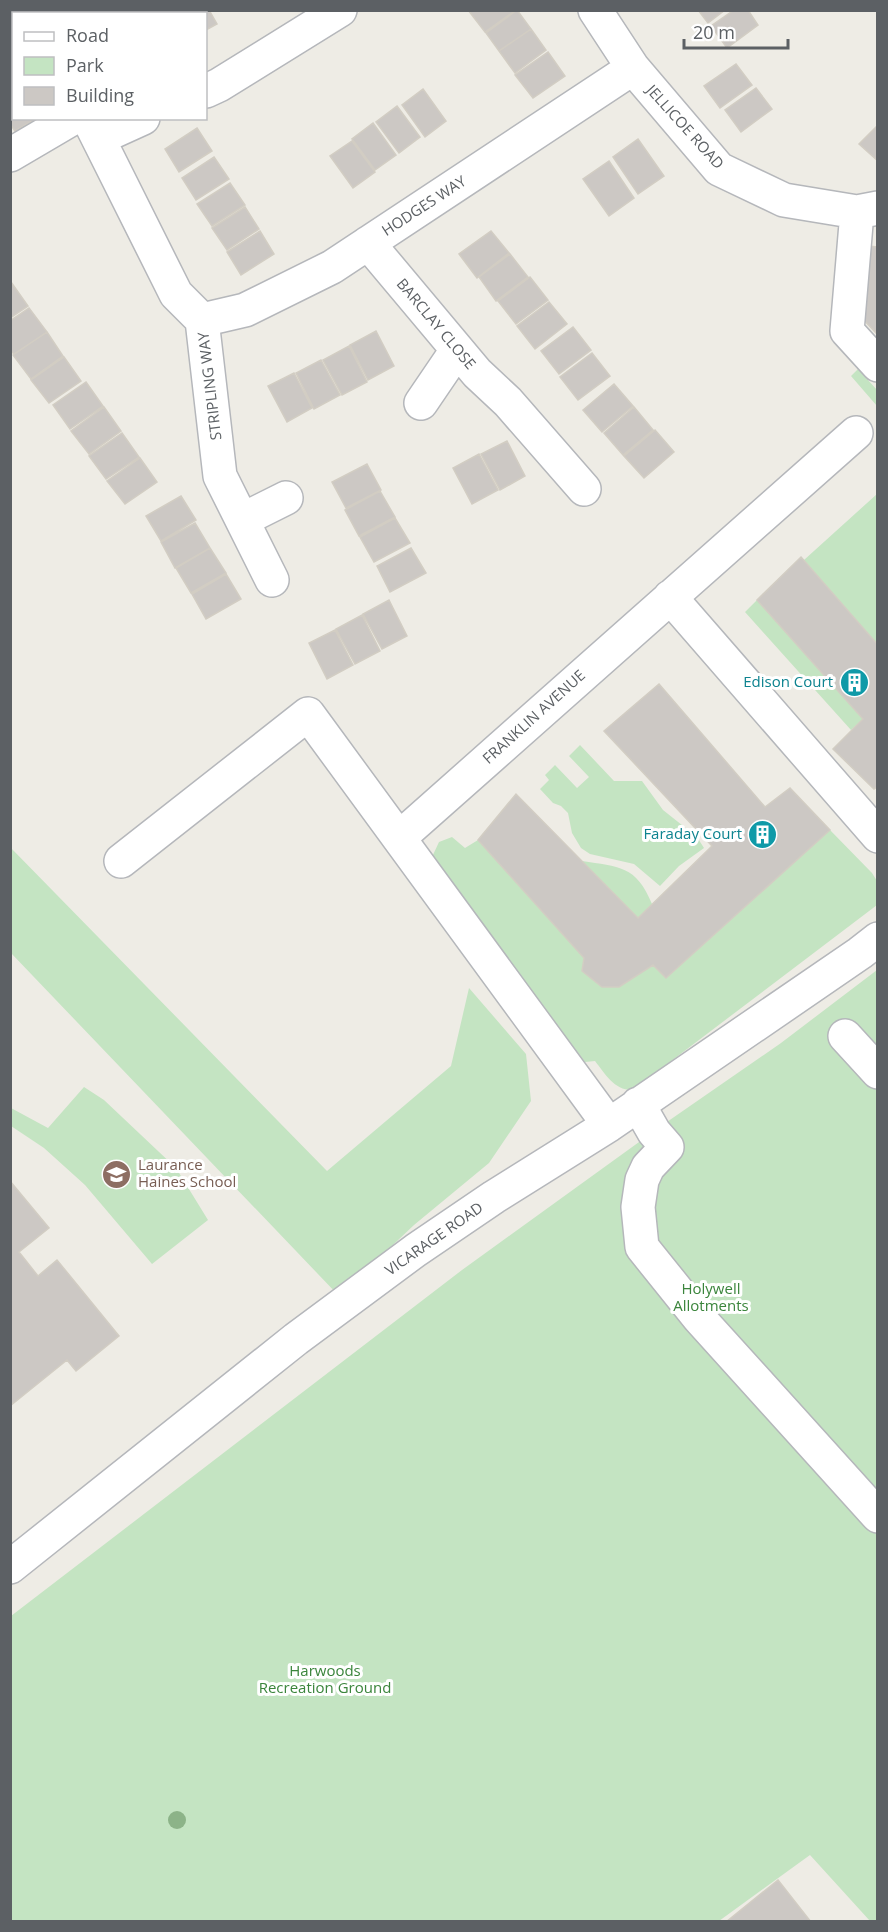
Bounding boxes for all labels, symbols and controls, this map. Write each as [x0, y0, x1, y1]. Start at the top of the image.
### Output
legend [12, 12, 207, 120]
scale bar [684, 12, 788, 50]
text: 20 m [693, 20, 735, 44]
text: Road [66, 23, 109, 47]
text: Park [66, 53, 104, 77]
street label: JELLICOE ROAD [641, 78, 729, 173]
text: Building [66, 83, 134, 107]
street label: HODGES WAY [377, 170, 470, 240]
street label: BARCLAY CLOSE [393, 274, 481, 373]
street label: STRIPLING WAY [192, 330, 226, 441]
street label: FRANKLIN AVENUE [478, 665, 589, 768]
building icon: Edison Court [838, 666, 870, 698]
place label: Edison Court [743, 671, 833, 691]
building icon: Faraday Court [747, 818, 779, 850]
place label: Faraday Court [643, 823, 742, 843]
place label: Laurance Haines School [138, 1154, 236, 1191]
school or university icon: Laurance Haines School [101, 1158, 133, 1190]
street label: VICARAGE ROAD [380, 1197, 486, 1279]
park label: Holywell Allotments [673, 1278, 749, 1315]
park label: Harwoods Recreation Ground [259, 1660, 391, 1697]

